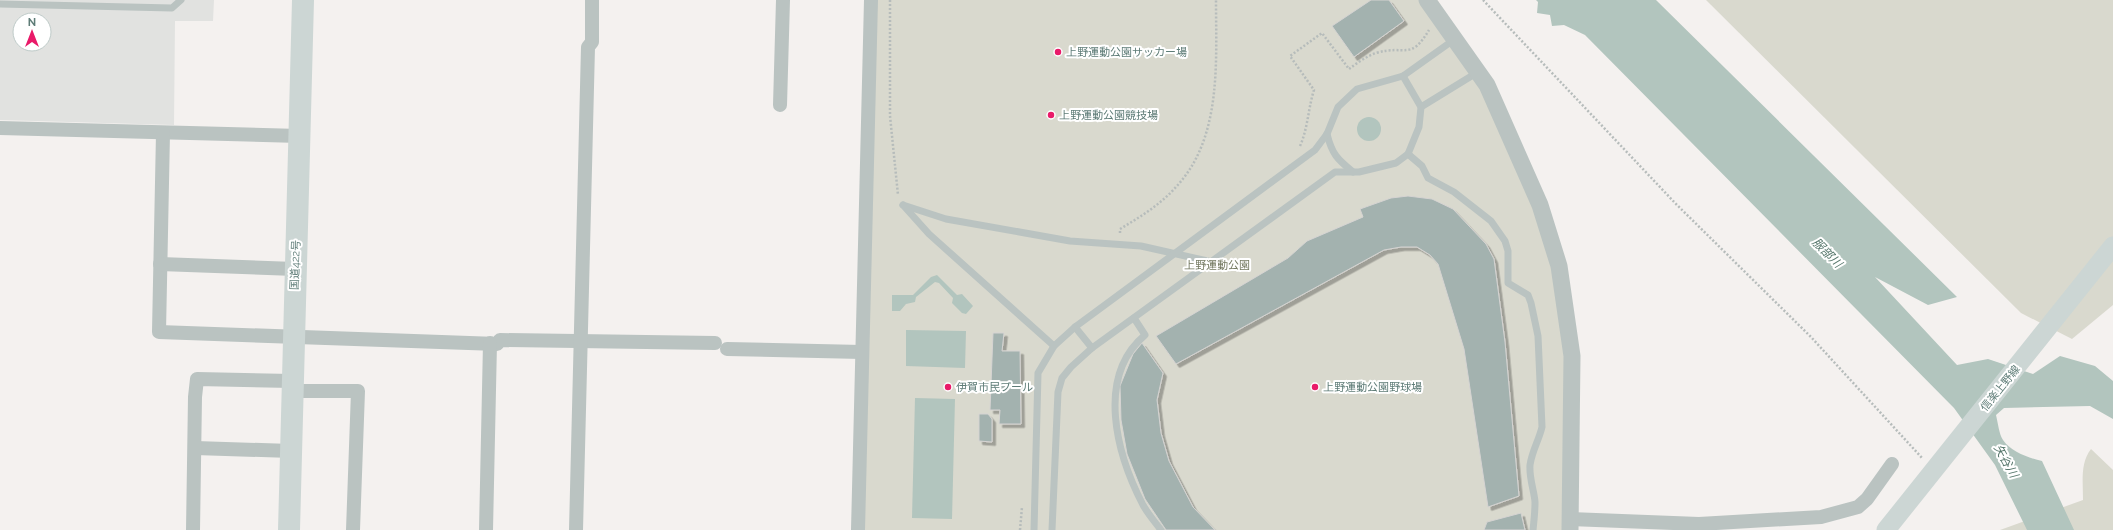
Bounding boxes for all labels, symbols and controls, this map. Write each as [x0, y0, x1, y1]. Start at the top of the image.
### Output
north arrow [12, 12, 52, 52]
text: N [28, 16, 36, 29]
place label: 上野運動公園サッカー場 [1066, 46, 1187, 59]
marker: 上野運動公園サッカー場 [1053, 47, 1063, 57]
place label: 上野運動公園競技場 [1059, 109, 1158, 122]
marker: 上野運動公園競技場 [1046, 110, 1056, 120]
water label: 服部川 [1809, 235, 1846, 272]
street label: 国道422号 [288, 240, 303, 290]
park label: 上野運動公園 [1184, 259, 1250, 272]
street label: 信楽上野線 [1978, 363, 2023, 414]
place label: 伊賀市民プール [956, 381, 1033, 394]
place label: 上野運動公園野球場 [1323, 381, 1422, 394]
marker: 伊賀市民プール [943, 382, 953, 392]
marker: 上野運動公園野球場 [1310, 382, 1320, 392]
water label: 矢谷川 [1991, 442, 2022, 482]

